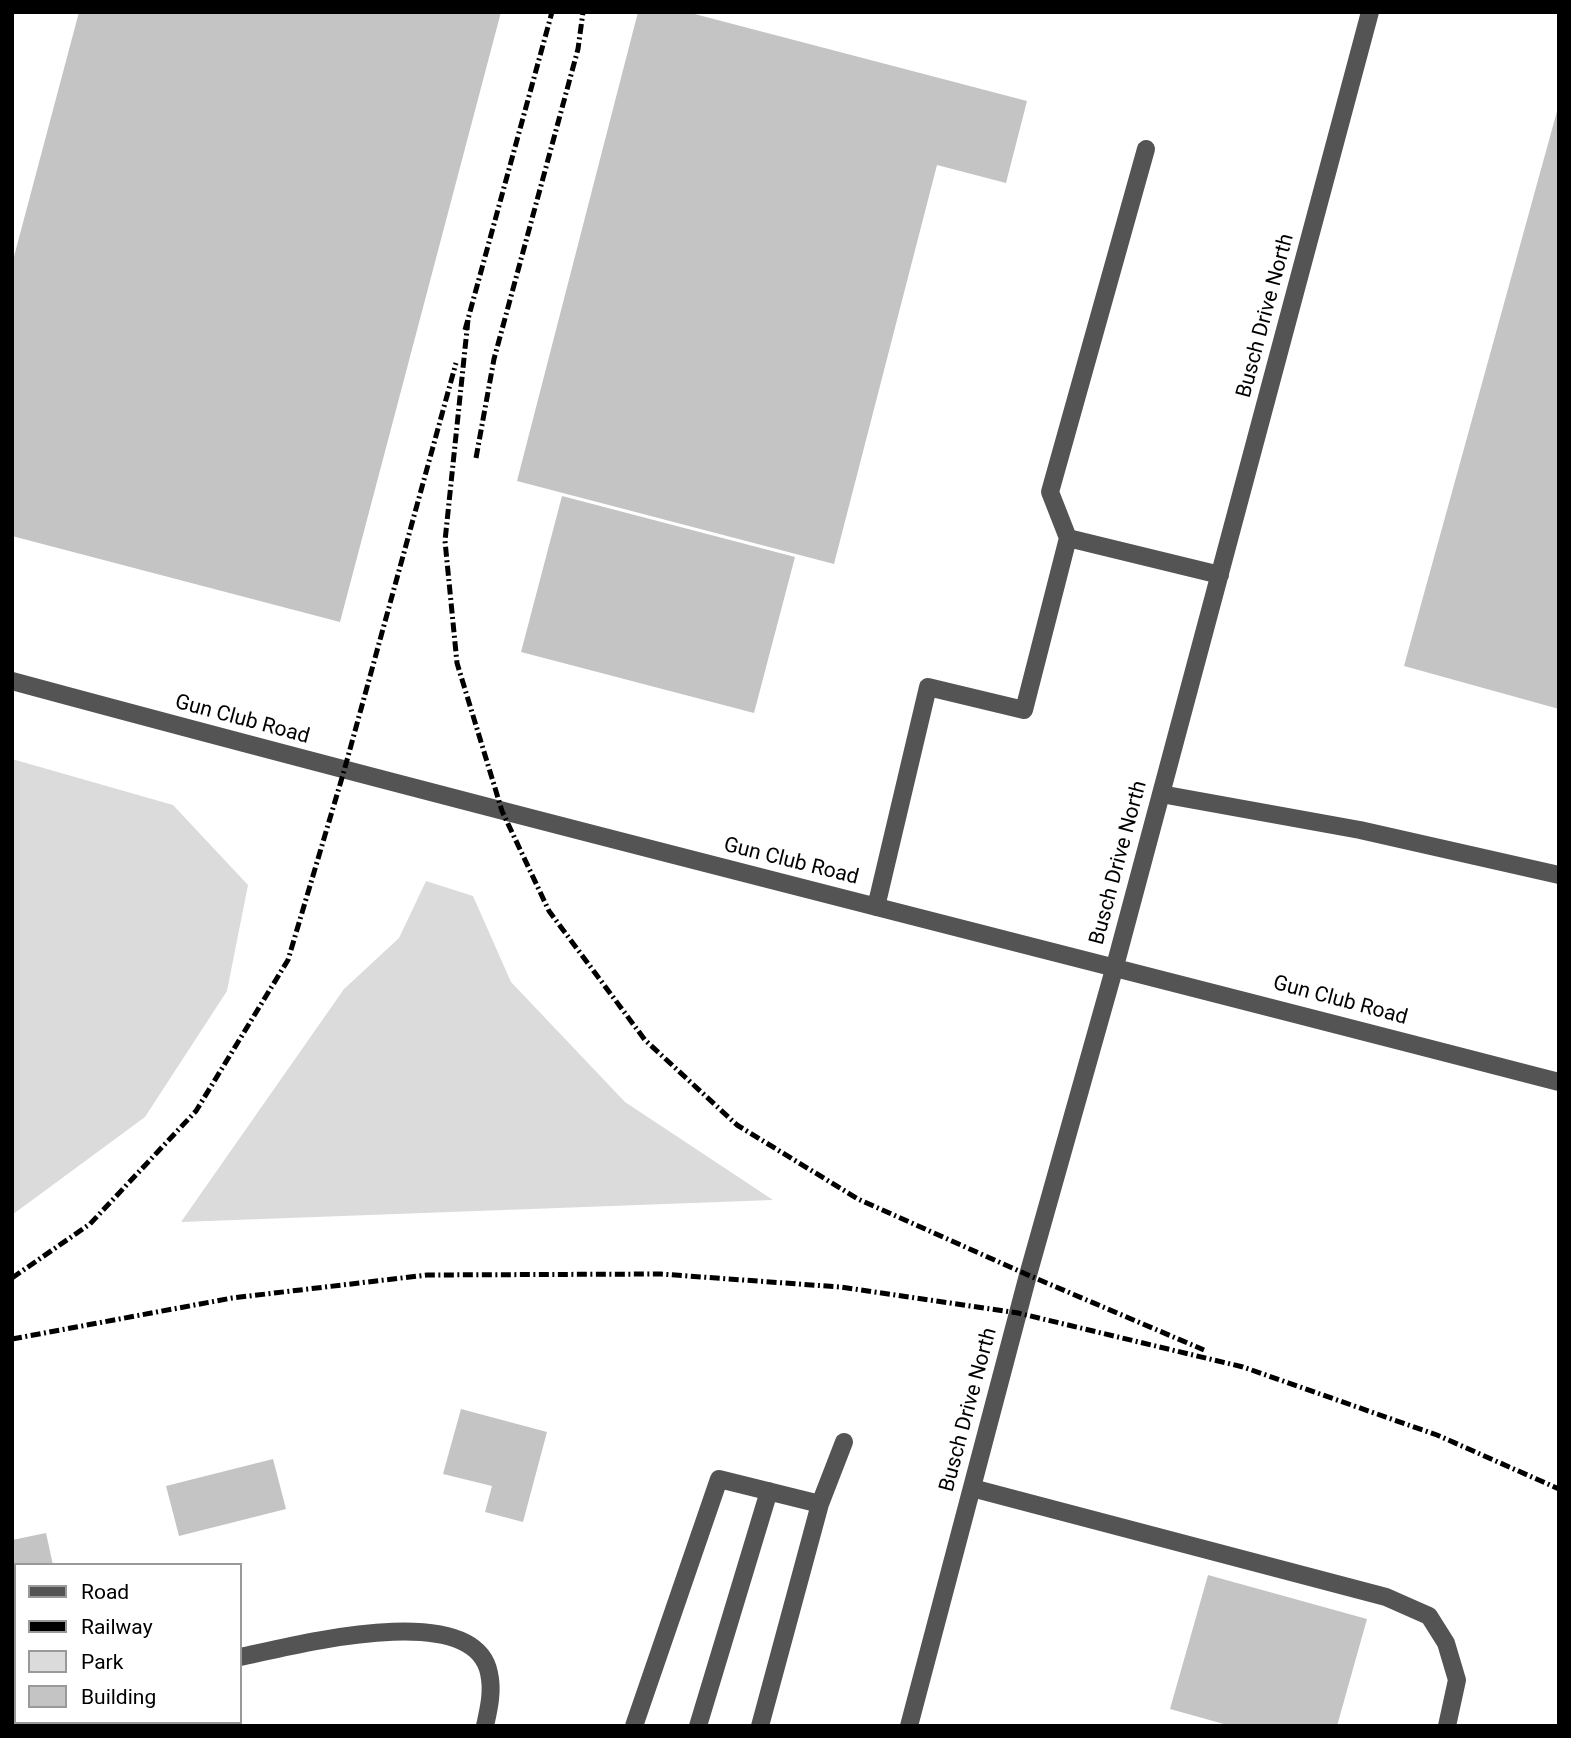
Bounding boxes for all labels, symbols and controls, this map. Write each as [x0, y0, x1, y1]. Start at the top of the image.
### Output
street label: Busch Drive North [1232, 231, 1300, 401]
street label: Gun Club Road [172, 690, 312, 750]
street label: Busch Drive North [1085, 778, 1153, 948]
street label: Gun Club Road [721, 833, 861, 891]
street label: Gun Club Road [1270, 971, 1410, 1031]
street label: Busch Drive North [935, 1325, 1003, 1495]
legend [14, 1563, 242, 1724]
text: Road [81, 1580, 129, 1604]
text: Railway [81, 1615, 153, 1639]
text: Park [81, 1650, 123, 1674]
text: Building [81, 1685, 156, 1709]

